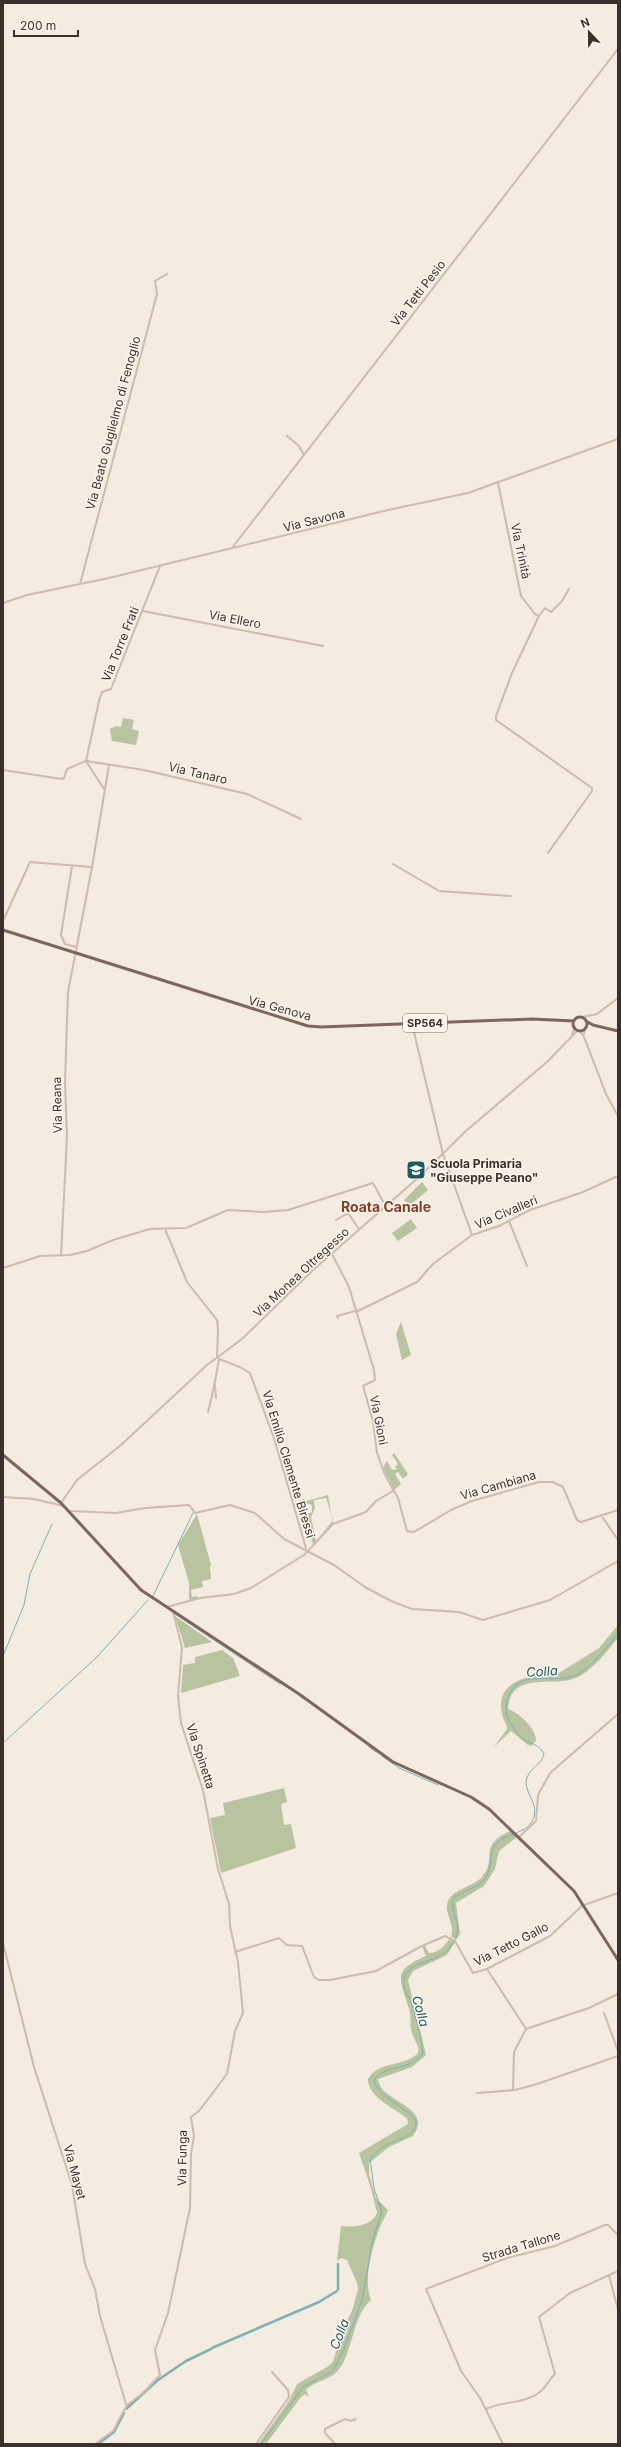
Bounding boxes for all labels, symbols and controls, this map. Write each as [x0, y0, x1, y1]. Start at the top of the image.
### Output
scale bar [14, 12, 78, 38]
north arrow [569, 12, 609, 52]
text: N [579, 15, 592, 31]
text: 200 m [20, 18, 56, 33]
street label: Via Tetti Pesio [387, 257, 449, 329]
street label: Via Beato Guglielmo di Fenoglio [83, 334, 143, 512]
street label: Via Savona [282, 505, 346, 535]
street label: Via Trinità [508, 522, 534, 580]
street label: Via Torre Frati [98, 604, 142, 684]
street label: Via Ellero [208, 607, 262, 631]
street label: Via Tanaro [167, 759, 229, 787]
street label: Via Genova [247, 992, 313, 1024]
road number: SP564 [403, 1014, 447, 1032]
street label: Via Reana [49, 1077, 65, 1133]
place label: Scuola Primaria "Giuseppe Peano" [430, 1156, 538, 1185]
school or university icon: Scuola Primaria "Giuseppe Peano" [405, 1159, 427, 1181]
street label: Via Civalleri [472, 1192, 540, 1232]
district label: Roata Canale [341, 1198, 431, 1215]
street label: Via Monea Oltregesso [250, 1224, 352, 1320]
street label: Via Emilio Clemente Biressi [259, 1388, 319, 1540]
street label: Via Gioni [367, 1394, 391, 1446]
street label: Via Cambiana [458, 1467, 538, 1503]
water label: Colla [526, 1662, 558, 1680]
street label: Via Spinetta [183, 1721, 219, 1791]
street label: Via Tetto Gallo [471, 1919, 551, 1969]
water label: Colla [409, 1994, 433, 2028]
street label: Via Funga [174, 2130, 190, 2186]
street label: Via Mayet [60, 2143, 90, 2201]
street label: Strada Tallone [480, 2227, 562, 2265]
water label: Colla [326, 2316, 352, 2352]

